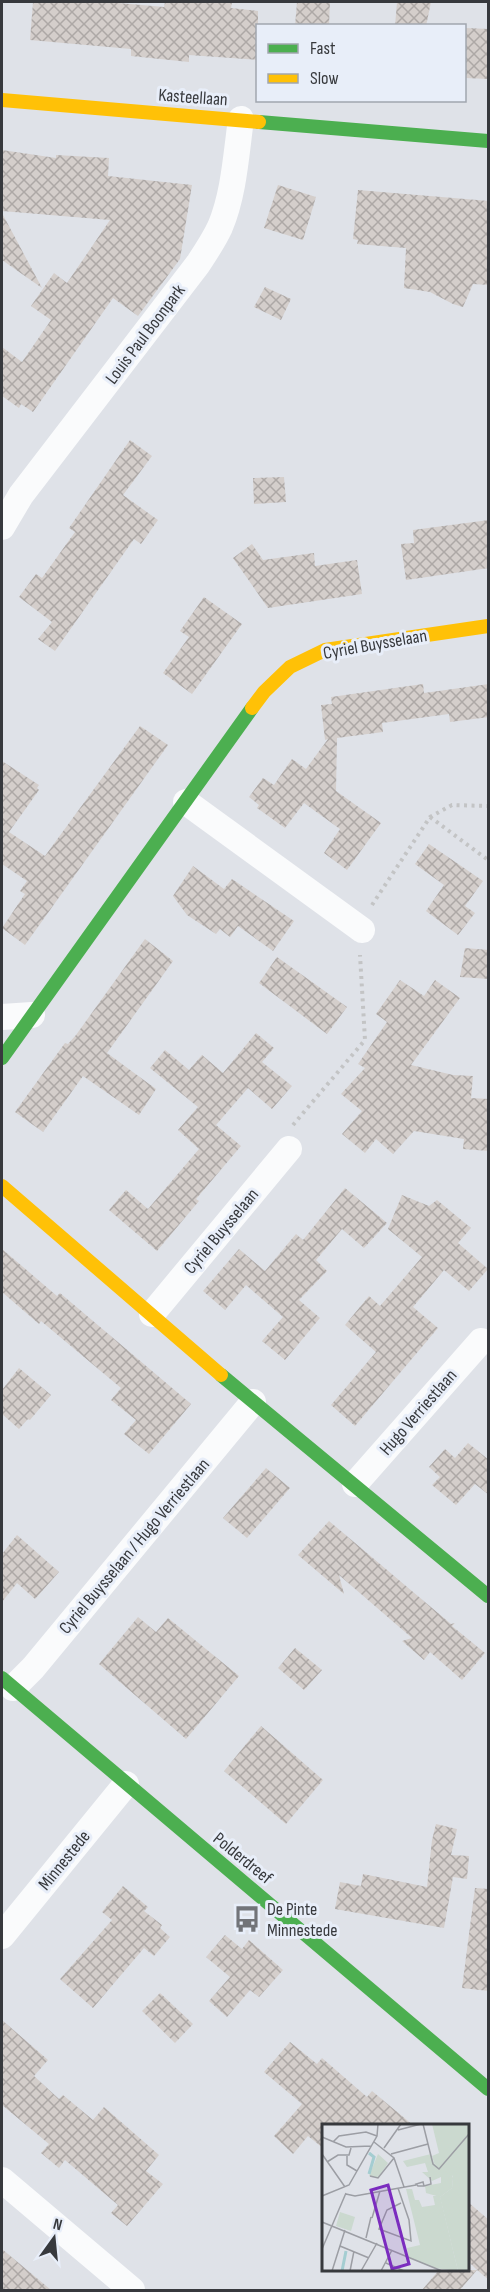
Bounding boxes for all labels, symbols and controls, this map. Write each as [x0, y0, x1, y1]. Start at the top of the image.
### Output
legend [256, 24, 466, 102]
text: Fast [310, 38, 336, 59]
text: Slow [310, 68, 339, 89]
street label: Kasteellaan [158, 85, 228, 110]
street label: Louis Paul Boonpark [101, 280, 190, 388]
street label: Cyriel Buysselaan [322, 625, 429, 664]
street label: Cyriel Buysselaan [180, 1184, 263, 1278]
street label: Hugo Verriestlaan [375, 1365, 461, 1459]
street label: Cyriel Buysselaan / Hugo Verriestlaan [55, 1454, 214, 1638]
street label: Minnestede [34, 1826, 95, 1894]
street label: Polderdreef [209, 1828, 277, 1889]
place label: De Pinte Minnestede [267, 1899, 337, 1941]
bus stop icon: De Pinte Minnestede [232, 1904, 262, 1934]
inset map [322, 2124, 469, 2271]
north arrow [24, 2208, 84, 2268]
text: N [51, 2215, 64, 2235]

